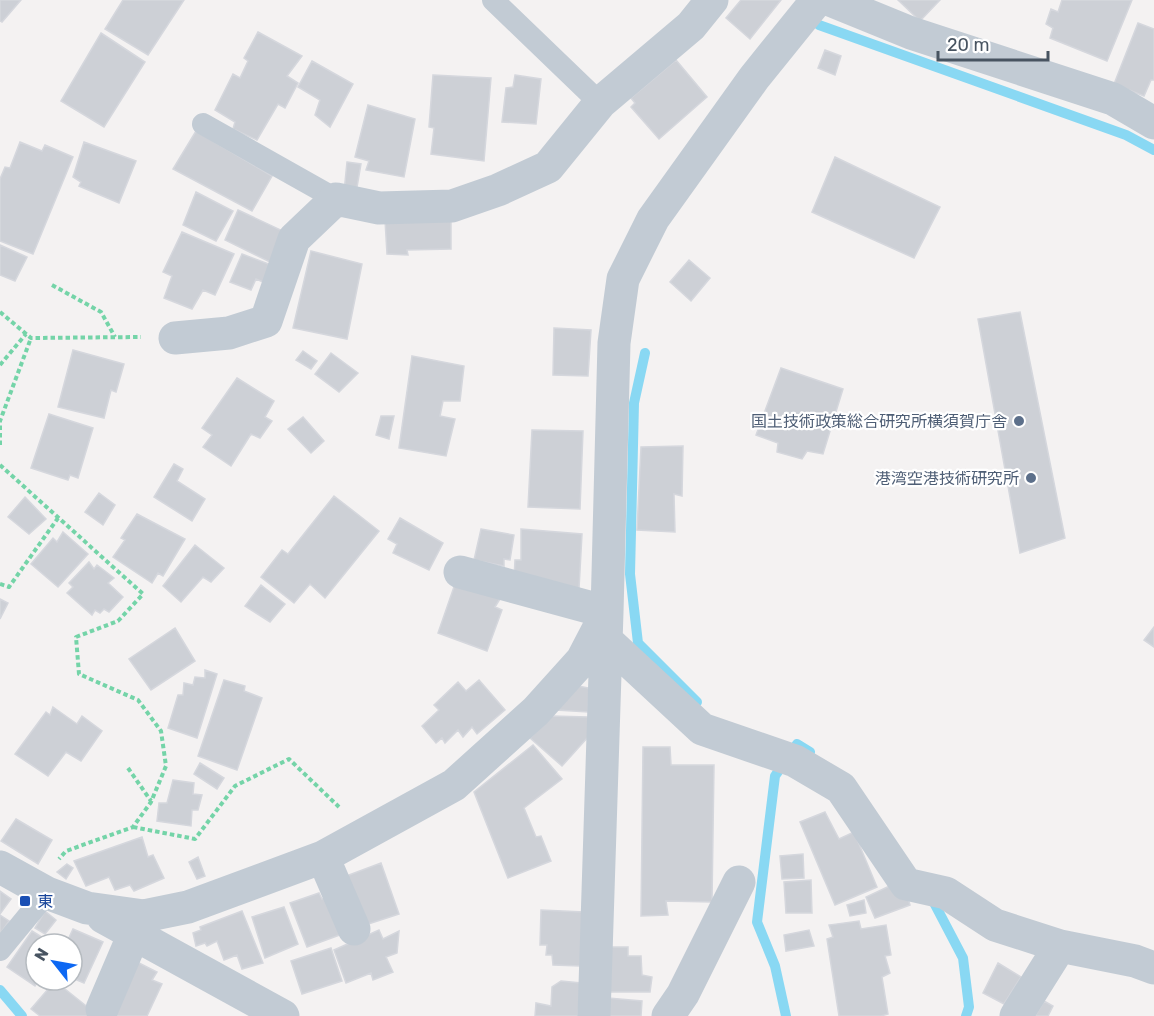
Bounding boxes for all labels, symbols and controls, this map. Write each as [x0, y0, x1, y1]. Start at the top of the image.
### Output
scale bar [938, 24, 1048, 62]
text: 20 m [947, 34, 989, 56]
place label: 国土技術政策総合研究所横須賀庁舎 [751, 412, 1007, 431]
marker: 国土技術政策総合研究所横須賀庁舎 [1012, 414, 1026, 428]
place label: 港湾空港技術研究所 [875, 469, 1019, 488]
marker: 港湾空港技術研究所 [1024, 471, 1038, 485]
place label: 東 [37, 892, 53, 911]
marker: 東 [18, 894, 32, 908]
north arrow [24, 932, 84, 992]
text: N [30, 945, 53, 964]

